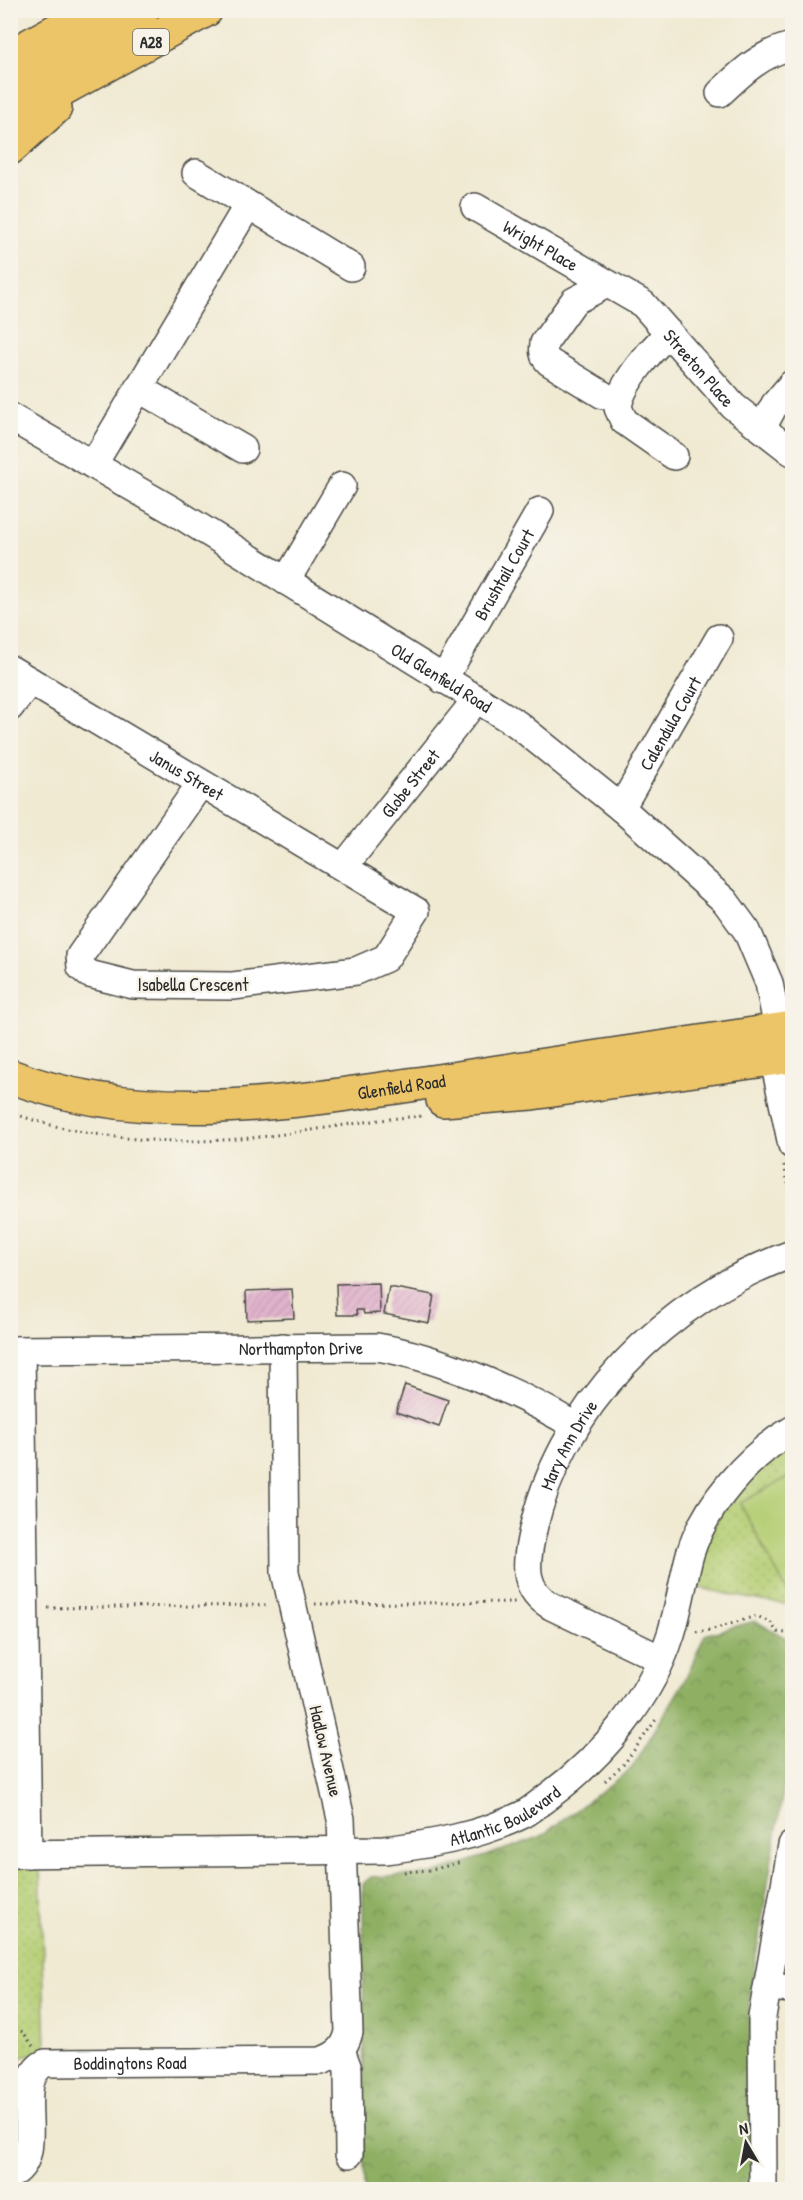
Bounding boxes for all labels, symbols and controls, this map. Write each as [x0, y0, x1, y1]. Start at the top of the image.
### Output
road number: A28 [133, 29, 169, 55]
street label: Wright Place [499, 214, 583, 276]
street label: Streeton Place [658, 323, 740, 412]
street label: Brushtail Court [468, 523, 540, 624]
street label: Old Glenfield Road [386, 636, 497, 718]
street label: Calendula Court [633, 671, 707, 775]
street label: Janus Street [145, 743, 229, 807]
street label: Globe Street [375, 743, 446, 823]
street label: Isabella Crescent [137, 972, 249, 997]
street label: Glenfield Road [356, 1067, 447, 1105]
street label: Northampton Drive [239, 1335, 363, 1361]
street label: Mary Ann Drive [533, 1394, 603, 1494]
street label: Hadlow Avenue [303, 1703, 349, 1799]
street label: Atlantic Boulevard [447, 1779, 565, 1852]
street label: Boddingtons Road [73, 2049, 187, 2075]
north arrow [716, 2113, 776, 2173]
text: N [737, 2117, 750, 2140]

